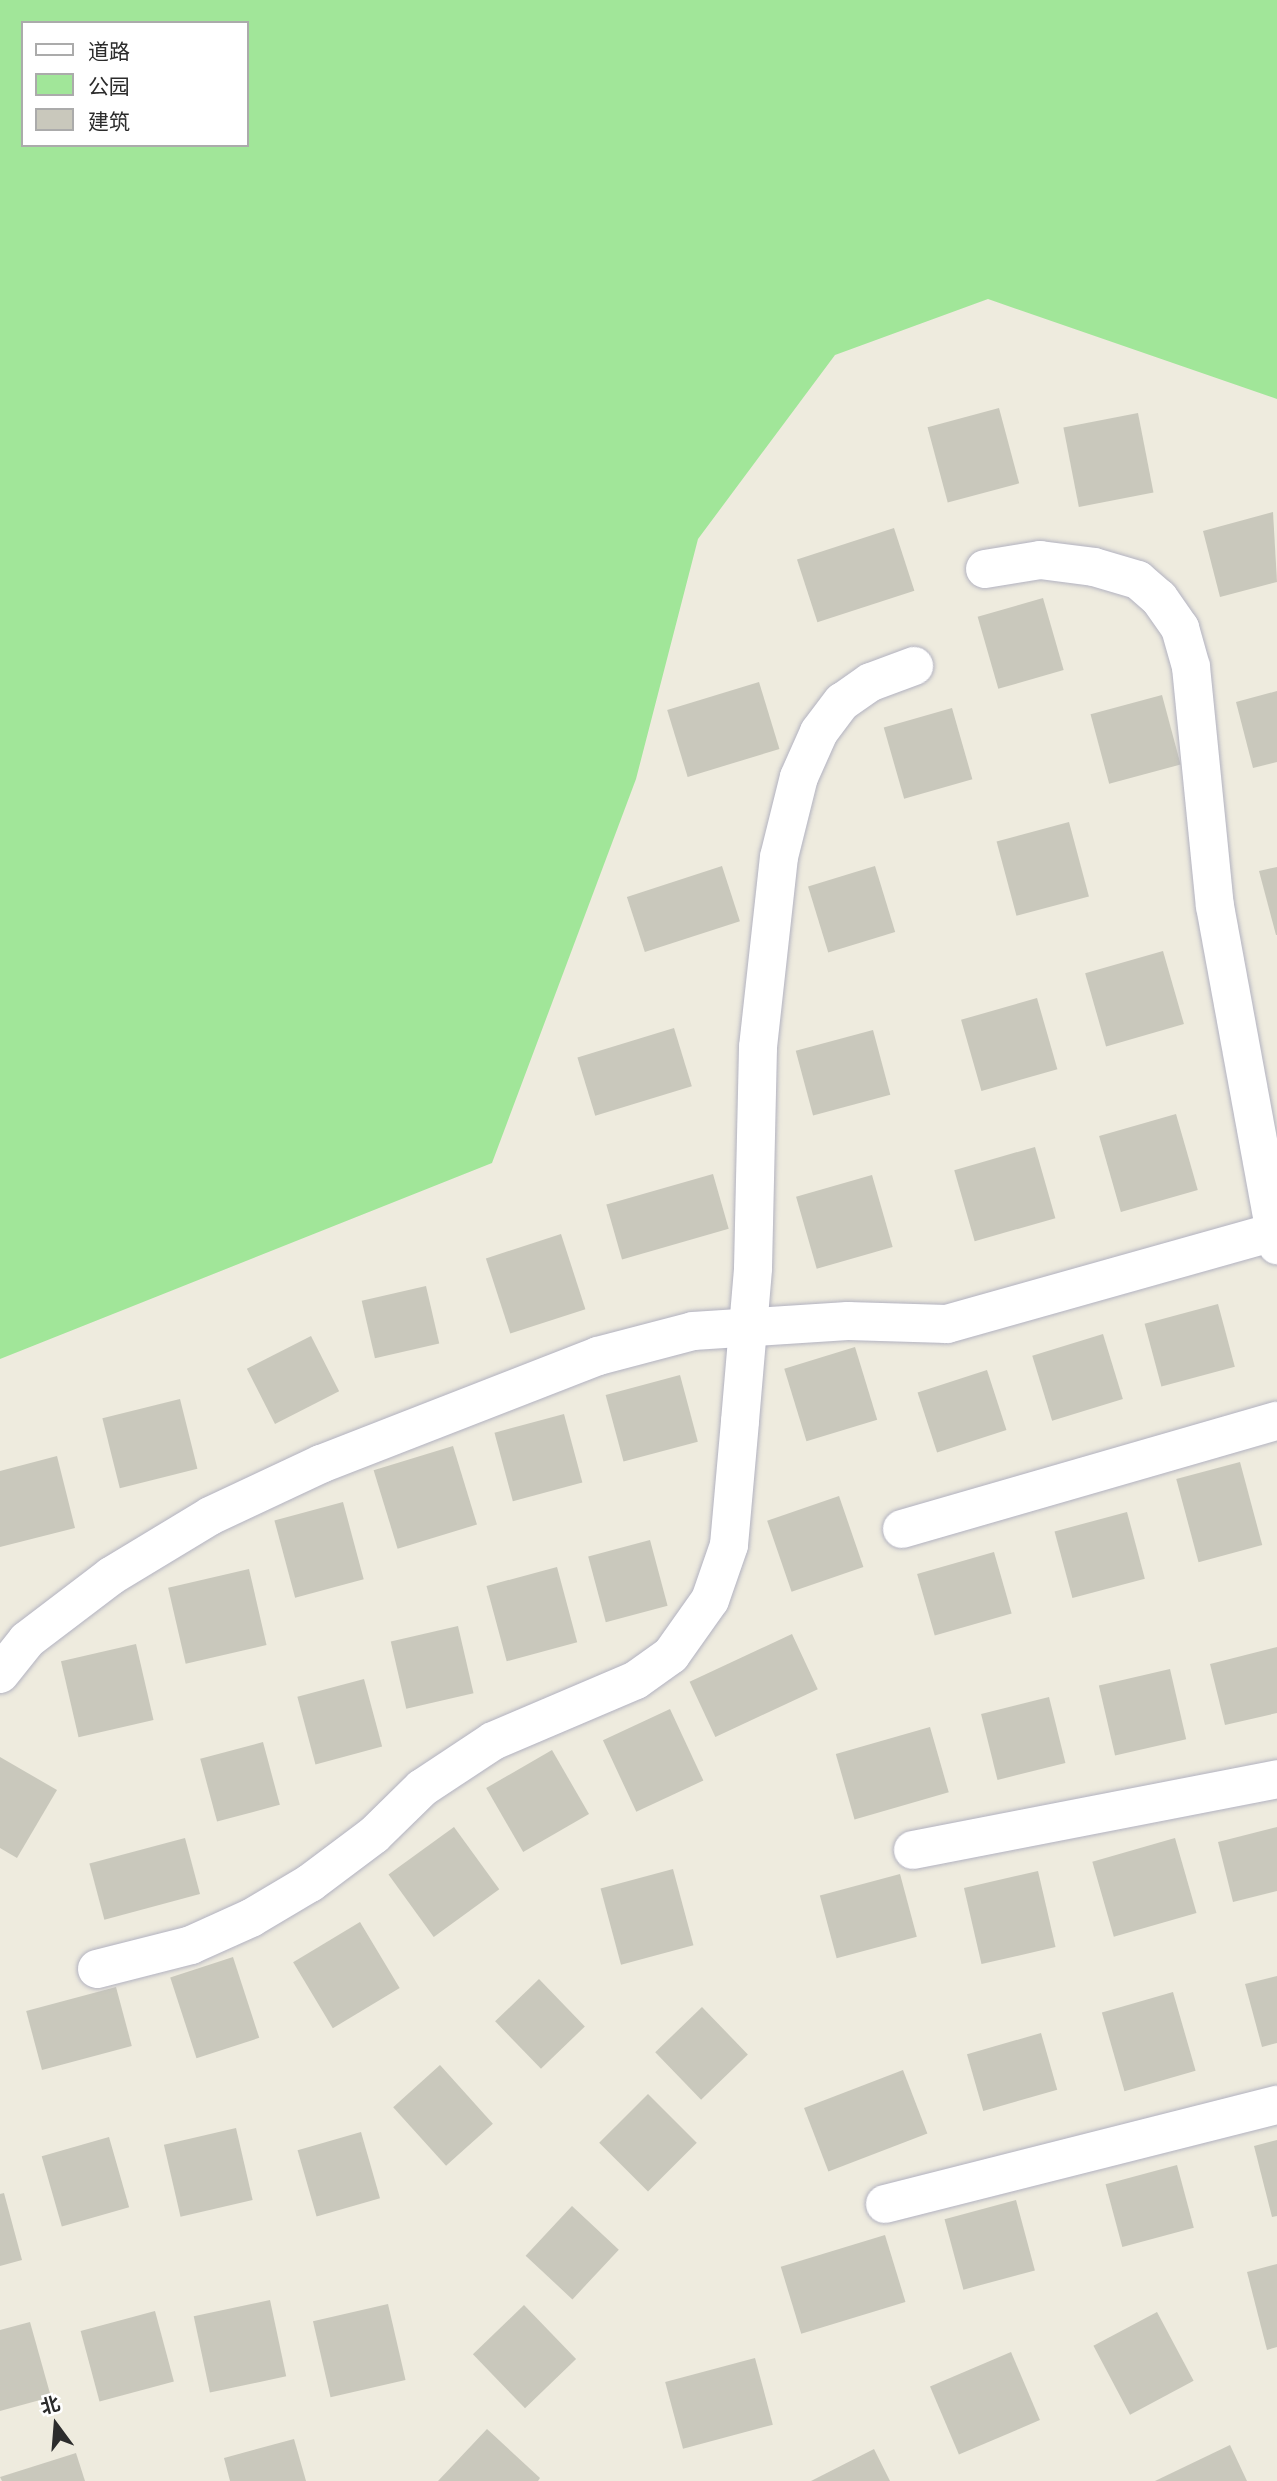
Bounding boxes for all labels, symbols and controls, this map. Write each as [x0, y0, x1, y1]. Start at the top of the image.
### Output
legend [21, 21, 248, 147]
text: 道路 [88, 37, 130, 65]
text: 公园 [88, 72, 130, 100]
text: 建筑 [88, 107, 130, 135]
north arrow [21, 2390, 91, 2460]
text: 北 [37, 2390, 63, 2420]

